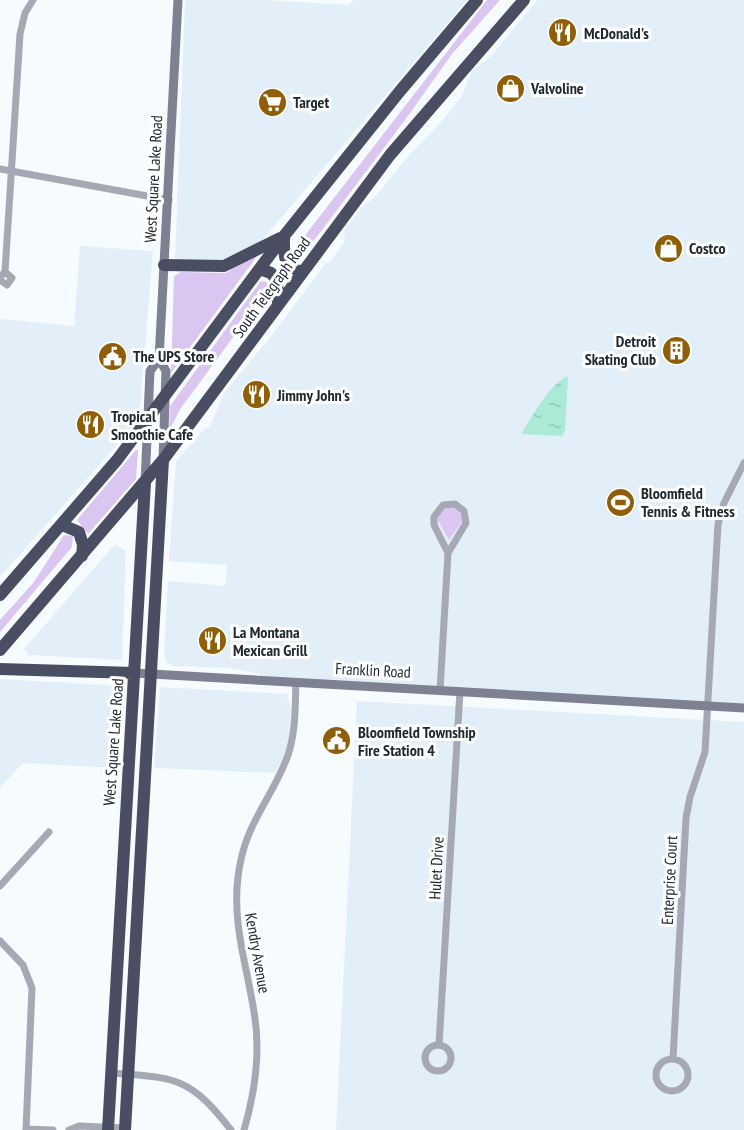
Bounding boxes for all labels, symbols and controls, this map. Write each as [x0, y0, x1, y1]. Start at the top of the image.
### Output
restaurant icon: McDonald's [547, 17, 579, 49]
place label: McDonald's [584, 23, 649, 43]
shop icon: Valvoline [494, 72, 526, 104]
place label: Valvoline [530, 78, 584, 98]
supermarket icon: Target [256, 86, 288, 118]
place label: Target [293, 92, 329, 112]
street label: West Square Lake Road [140, 115, 166, 243]
shop icon: Costco [652, 232, 684, 264]
street label: South Telegraph Road [228, 233, 314, 341]
place label: Costco [689, 238, 726, 258]
place label: Detroit Skating Club [585, 331, 656, 369]
building icon: Detroit Skating Club [661, 334, 693, 366]
public building icon: The UPS Store [96, 340, 128, 372]
place label: The UPS Store [133, 346, 215, 366]
restaurant icon: Jimmy John's [240, 379, 272, 411]
place label: Jimmy John's [276, 385, 350, 405]
place label: Tropical Smoothie Cafe [111, 406, 193, 444]
restaurant icon: Tropical Smoothie Cafe [74, 409, 106, 441]
place label: Bloomfield Tennis & Fitness [641, 483, 735, 521]
sports icon: Bloomfield Tennis & Fitness [604, 486, 636, 518]
place label: La Montana Mexican Grill [233, 622, 308, 660]
restaurant icon: La Montana Mexican Grill [196, 625, 228, 657]
street label: Franklin Road [335, 658, 411, 682]
street label: West Square Lake Road [99, 678, 127, 806]
place label: Bloomfield Township Fire Station 4 [358, 722, 476, 760]
public building icon: Bloomfield Township Fire Station 4 [321, 725, 353, 757]
street label: Enterprise Court [657, 834, 681, 925]
street label: Hulet Drive [424, 836, 448, 900]
street label: Kendry Avenue [241, 911, 275, 995]

